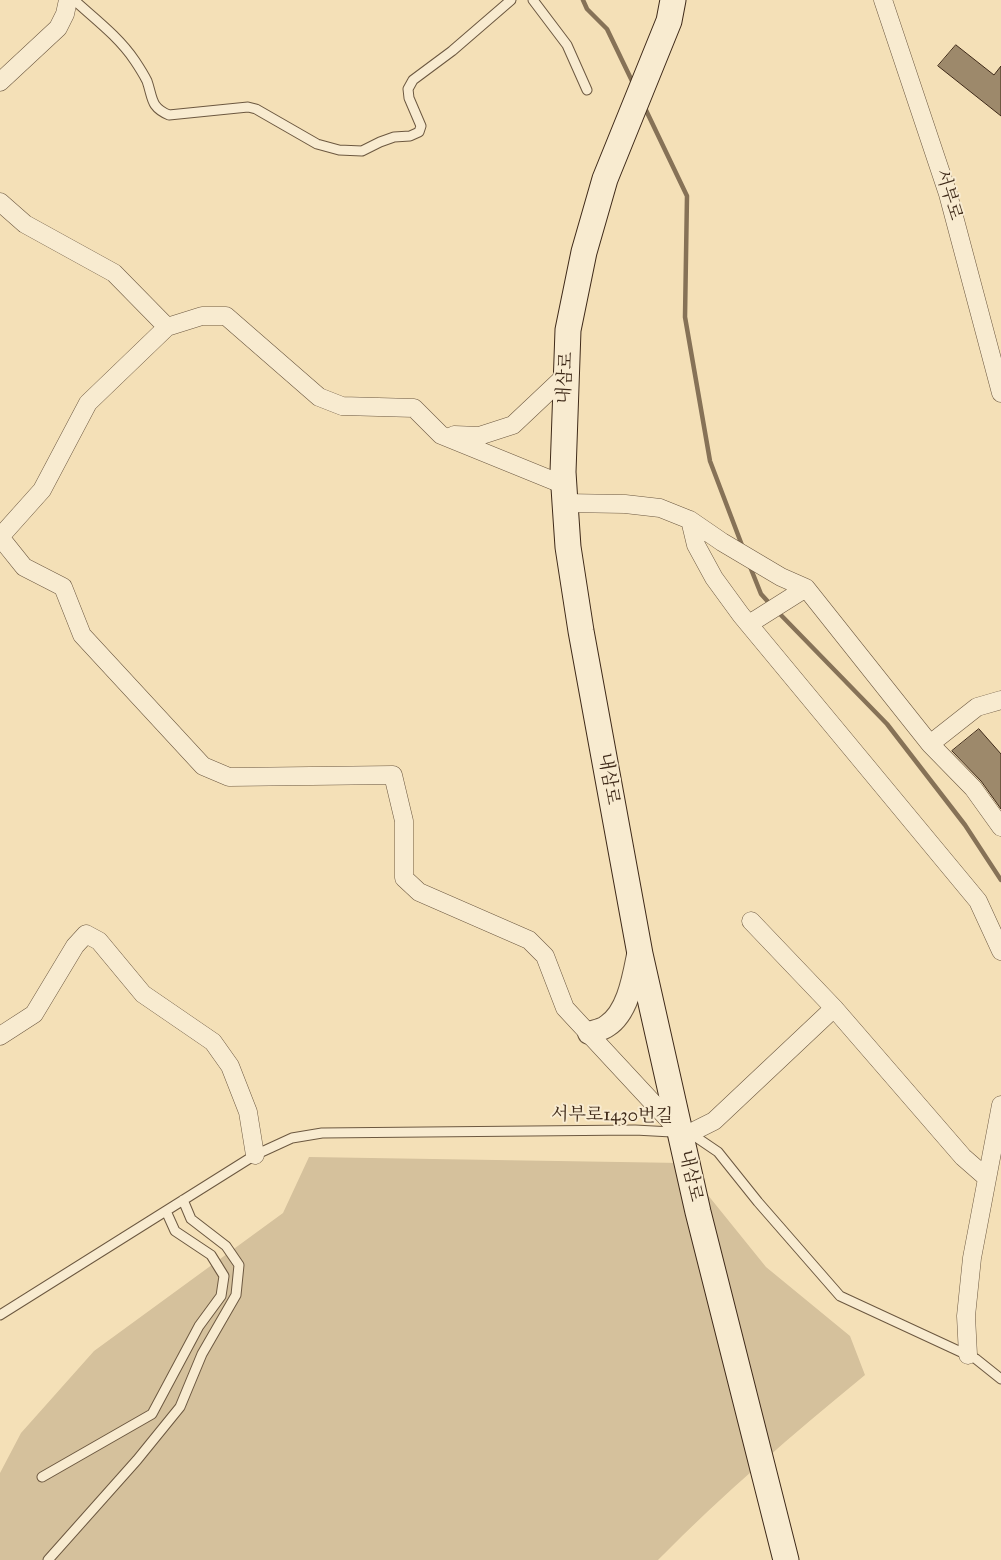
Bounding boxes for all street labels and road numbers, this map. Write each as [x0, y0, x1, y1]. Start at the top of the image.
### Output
street label: 서부로 [930, 167, 966, 223]
street label: 내삼로 [554, 351, 578, 405]
street label: 내삼로 [593, 751, 623, 807]
street label: 서부로1430번길 [551, 1104, 673, 1128]
street label: 내삼로 [674, 1148, 706, 1204]

